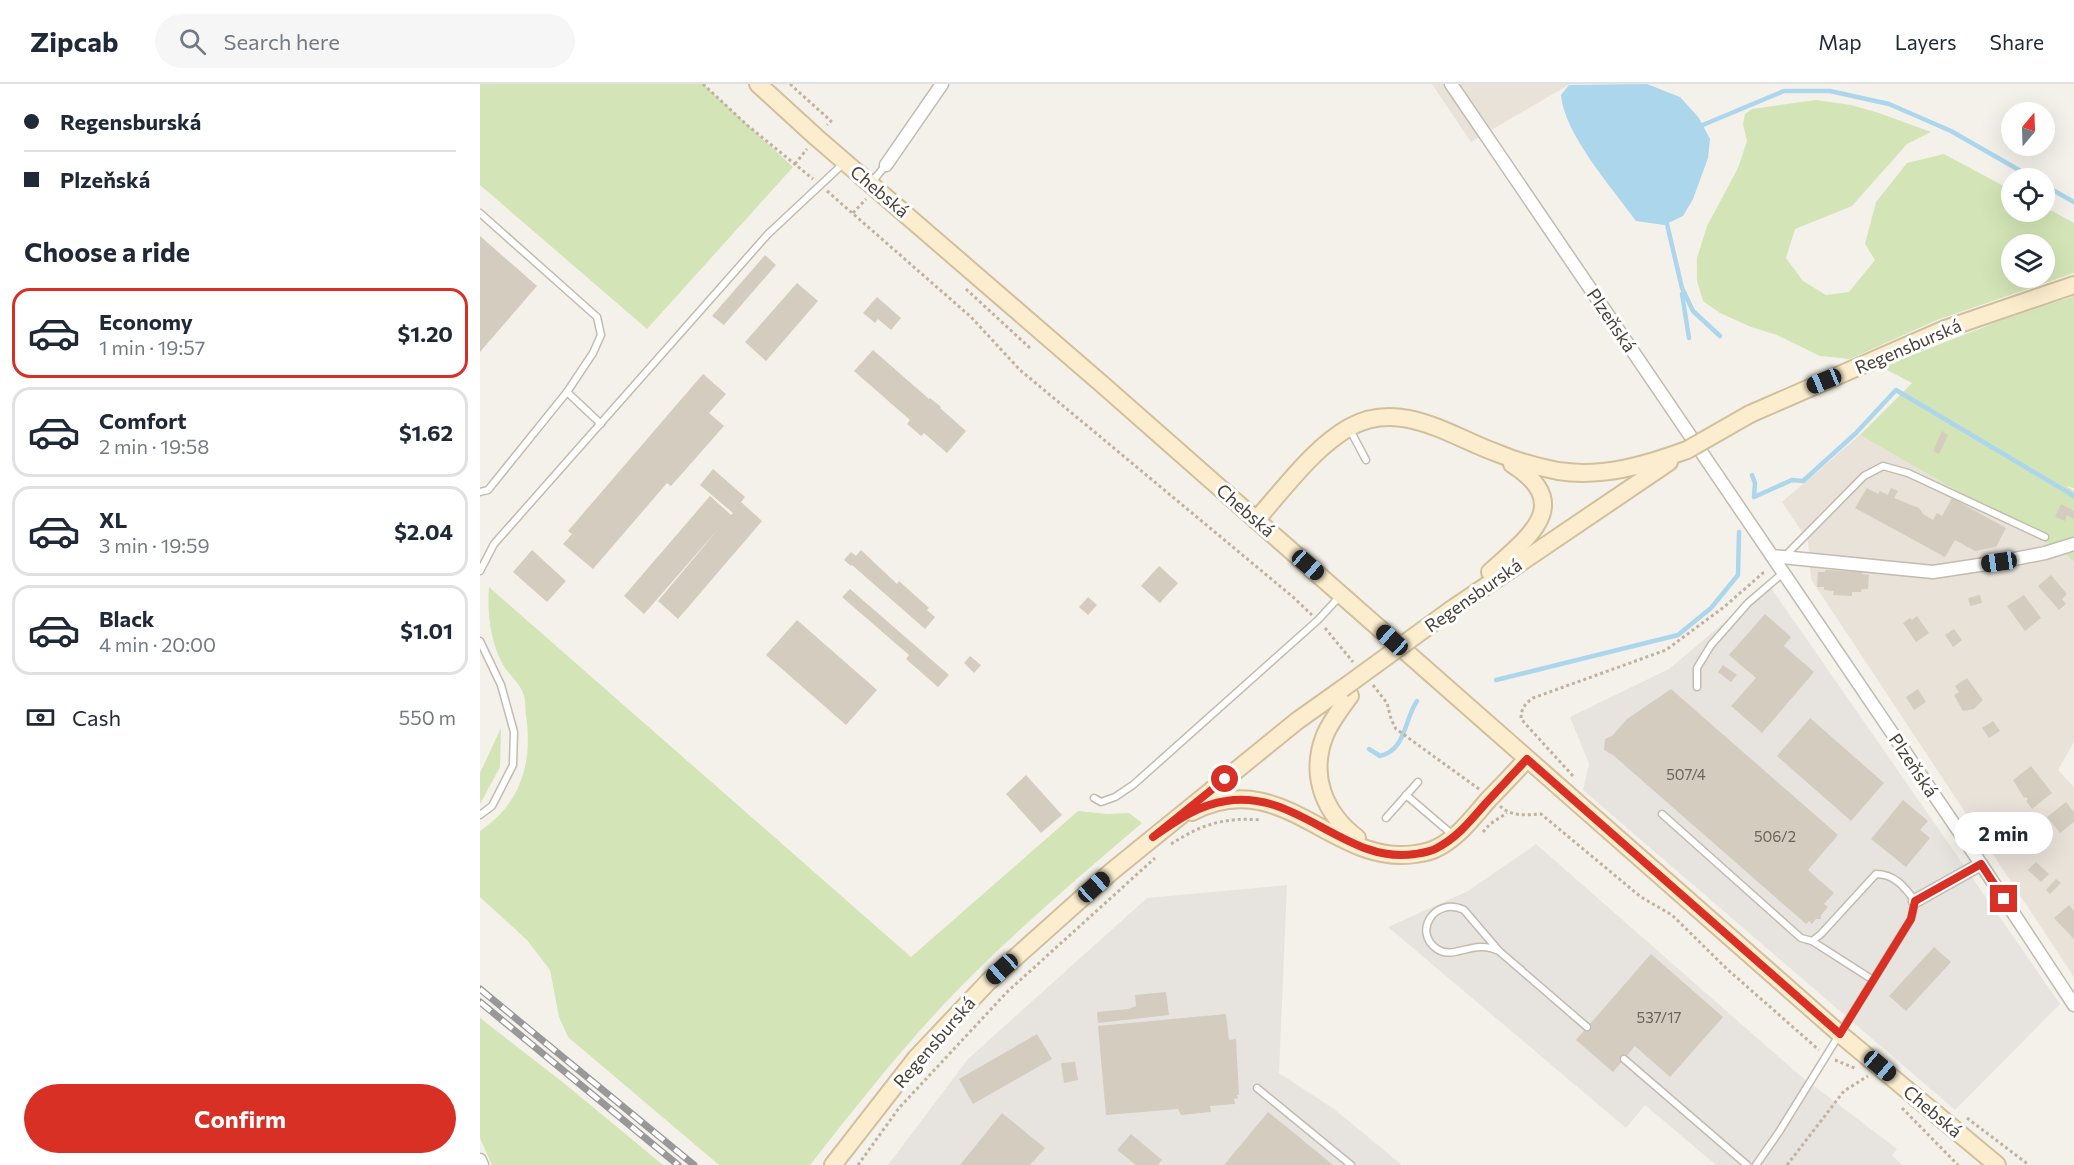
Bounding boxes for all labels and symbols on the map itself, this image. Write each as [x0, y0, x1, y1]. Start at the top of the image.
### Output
north arrow [2001, 102, 2055, 156]
street label: Chebská [846, 160, 914, 222]
street label: Plzeňská [1583, 284, 1641, 356]
street label: Regensburská [1852, 314, 1964, 378]
car [1804, 366, 1844, 396]
street label: Chebská [1212, 479, 1280, 541]
car [1289, 546, 1327, 584]
car [1980, 551, 2018, 573]
street label: Regensburská [1420, 553, 1526, 637]
car [1373, 621, 1411, 659]
street label: Plzeňská [1885, 729, 1943, 801]
route start [1211, 765, 1238, 792]
house number: 507/4 [1666, 765, 1706, 783]
callout: 2 min [1954, 812, 2054, 854]
house number: 506/2 [1754, 827, 1796, 845]
car [1075, 868, 1113, 906]
route end [1990, 885, 2017, 912]
car [983, 950, 1021, 988]
street label: Regensburská [888, 992, 980, 1092]
house number: 537/17 [1637, 1008, 1682, 1026]
car [1860, 1048, 1900, 1084]
street label: Chebská [1899, 1080, 1967, 1142]

